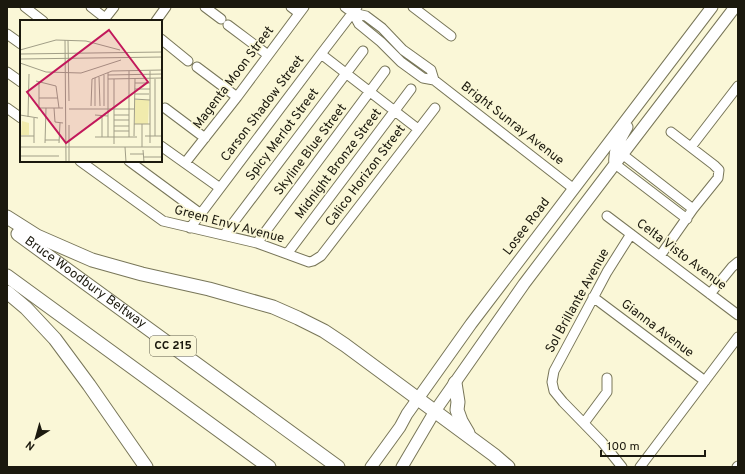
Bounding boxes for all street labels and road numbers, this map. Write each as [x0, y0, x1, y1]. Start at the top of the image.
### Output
street label: Magenta Moon Street [190, 23, 278, 133]
street label: Carson Shadow Street [218, 53, 308, 165]
street label: Bright Sunray Avenue [457, 79, 567, 169]
street label: Spicy Merlot Street [243, 85, 323, 184]
street label: Skyline Blue Street [271, 101, 351, 199]
street label: Midnight Bronze Street [292, 106, 386, 222]
street label: Calico Horizon Street [323, 122, 410, 230]
street label: Losee Road [500, 195, 554, 259]
street label: Green Envy Avenue [172, 203, 286, 247]
street label: Celta Visto Avenue [633, 216, 729, 294]
street label: Bruce Woodbury Beltway [21, 233, 149, 333]
street label: Sol Brillante Avenue [543, 246, 613, 356]
street label: Gianna Avenue [617, 296, 697, 362]
road number: CC 215 [150, 336, 196, 356]

